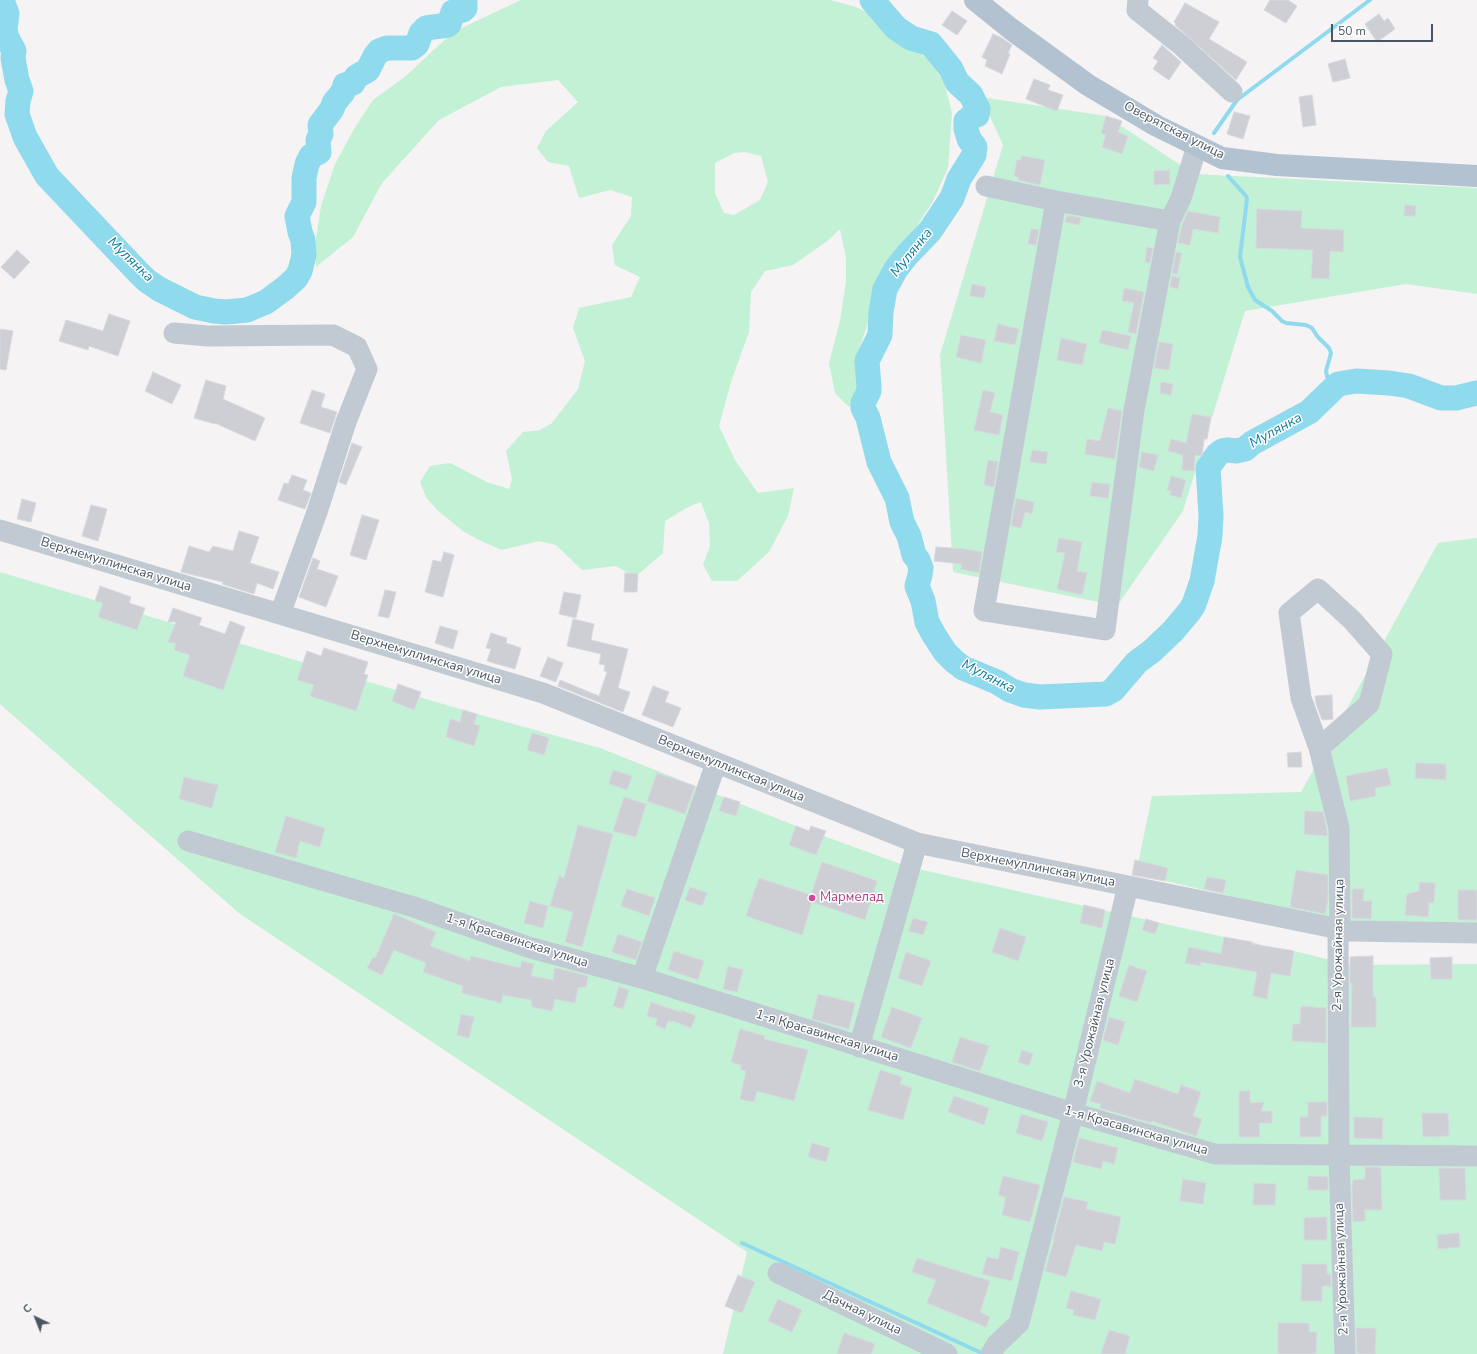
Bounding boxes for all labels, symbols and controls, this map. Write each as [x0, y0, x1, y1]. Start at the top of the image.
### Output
scale bar [1333, 16, 1435, 42]
text: 50 m [1338, 23, 1366, 39]
street label: Оверятская улица [1121, 99, 1227, 163]
water label: Мулянка [887, 225, 937, 281]
water label: Мулянка [103, 234, 157, 286]
water label: Мулянка [1247, 410, 1305, 452]
street label: Верхнемуллинская улица [39, 535, 193, 595]
street label: Верхнемуллинская улица [349, 628, 503, 688]
water label: Мулянка [959, 656, 1017, 698]
street label: Верхнемуллинская улица [655, 732, 807, 806]
street label: Верхнемуллинская улица [960, 845, 1116, 891]
street label: 2-я Урожайная улица [1330, 879, 1348, 1011]
place label: Мармелад [820, 890, 884, 906]
marker: Мармелад [807, 893, 817, 903]
street label: 1-я Красавинская улица [444, 911, 590, 971]
street label: 3-я Урожайная улица [1071, 957, 1119, 1089]
street label: 1-я Красавинская улица [754, 1007, 900, 1065]
street label: 1-я Красавинская улица [1062, 1103, 1210, 1159]
street label: 2-я Урожайная улица [1332, 1203, 1352, 1335]
street label: Дачная улица [820, 1287, 904, 1339]
north arrow [16, 1298, 56, 1338]
text: С [20, 1301, 35, 1317]

